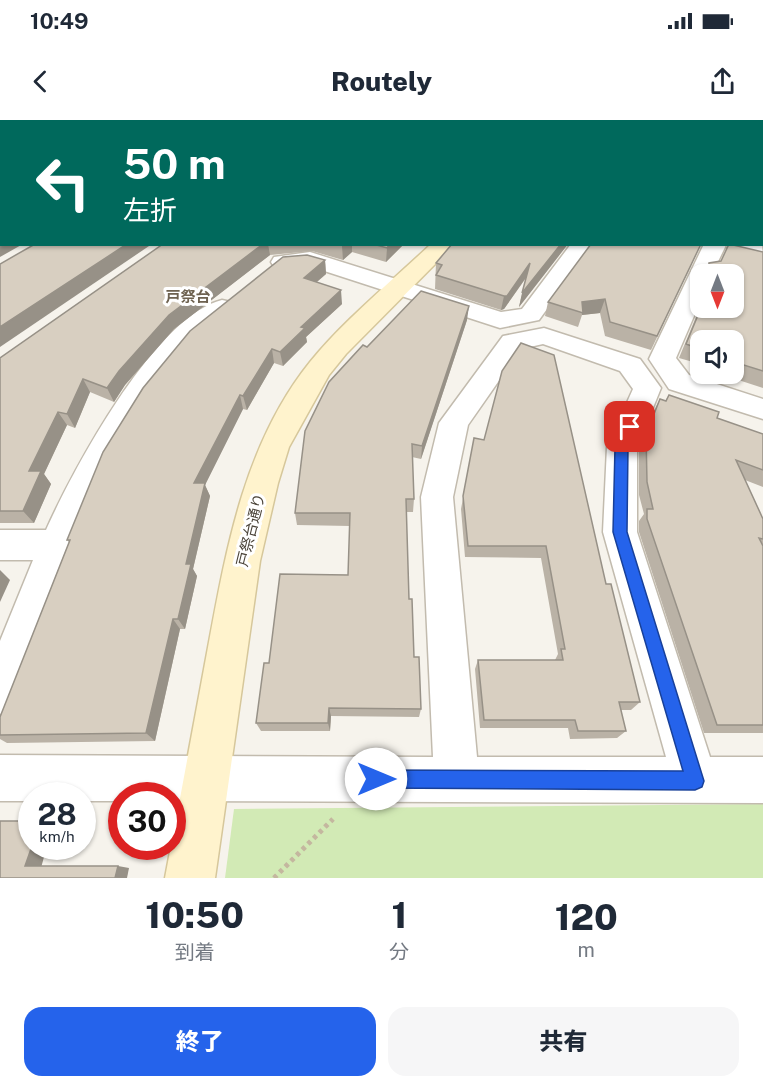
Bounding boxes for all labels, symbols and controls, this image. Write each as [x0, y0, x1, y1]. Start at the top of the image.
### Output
text: 10:49 [30, 8, 88, 34]
icon: back [24, 65, 57, 98]
text: Routely [331, 65, 432, 97]
icon: share [706, 65, 739, 98]
text: 50 m [123, 139, 226, 188]
icon: left [24, 144, 102, 222]
text: 左折 [123, 194, 177, 226]
north arrow [690, 264, 744, 318]
map controls [690, 264, 744, 384]
district label: 戸祭台 [165, 288, 211, 305]
button: sound [690, 330, 744, 384]
pin [604, 401, 655, 452]
icon: arrive [613, 410, 646, 443]
street label: 戸祭台通り [233, 491, 268, 568]
position arrow [344, 747, 408, 811]
speed limit sign: 30 [108, 782, 186, 860]
text: 28 [37, 796, 77, 832]
text: km/h [39, 828, 75, 845]
text: 10:50 [145, 894, 244, 936]
text: 1 [391, 894, 407, 936]
text: 120 [555, 896, 618, 938]
text: m [577, 938, 595, 962]
text: 到着 [175, 940, 215, 964]
text: 分 [389, 940, 409, 964]
button: 終了 [24, 1007, 376, 1076]
button: 共有 [388, 1007, 739, 1076]

